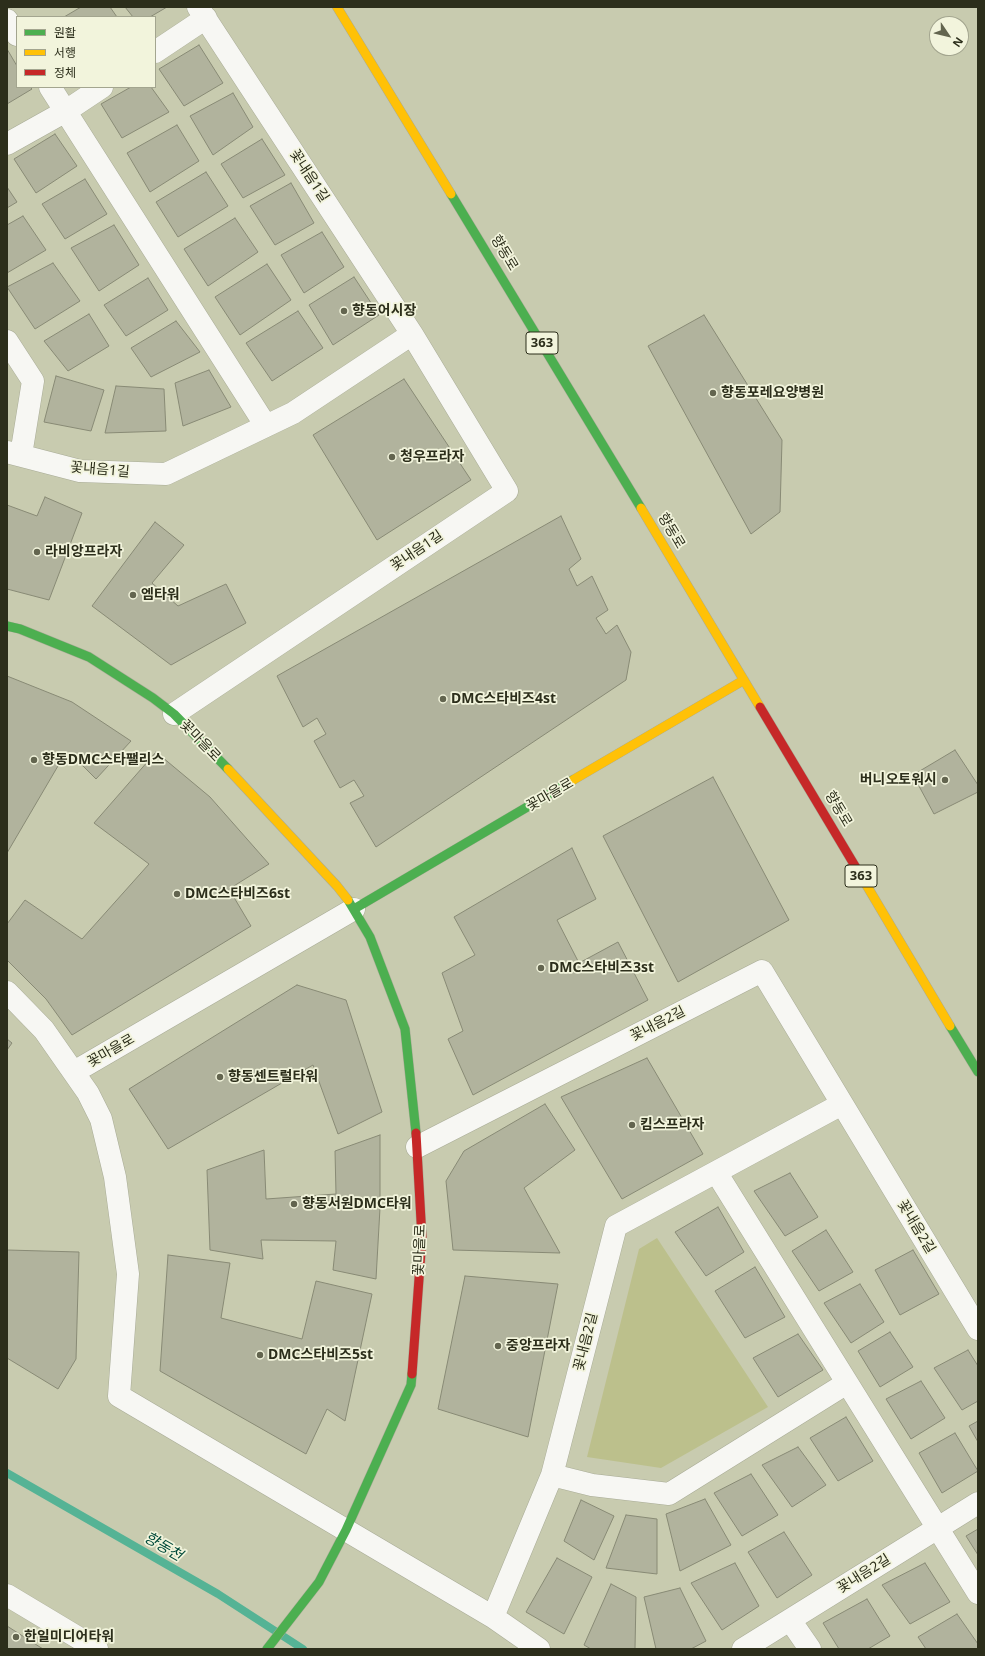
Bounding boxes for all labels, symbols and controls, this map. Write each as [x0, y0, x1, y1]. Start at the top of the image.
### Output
legend [16, 16, 156, 88]
north arrow [929, 16, 969, 56]
text: 원활 [54, 24, 76, 41]
text: N [950, 35, 967, 51]
text: 서행 [54, 44, 76, 61]
text: 정체 [54, 64, 76, 81]
street label: 꽃내음1길 [286, 146, 332, 206]
street label: 향동로 [487, 232, 521, 274]
place label: 향동어시장 [352, 303, 416, 319]
marker: 향동어시장 [339, 306, 349, 316]
road number: 363 [526, 332, 558, 354]
place label: 향동포레요양병원 [721, 385, 824, 401]
marker: 향동포레요양병원 [708, 388, 718, 398]
place label: 청우프라자 [400, 449, 464, 465]
marker: 청우프라자 [387, 452, 397, 462]
street label: 꽃내음1길 [70, 459, 130, 481]
street label: 향동로 [654, 510, 688, 552]
street label: 꽃내음1길 [388, 527, 446, 575]
place label: 라비앙프라자 [45, 544, 122, 560]
marker: 라비앙프라자 [32, 547, 42, 557]
place label: 엠타워 [141, 587, 180, 603]
marker: 엠타워 [128, 590, 138, 600]
place label: DMC스타비즈4st [451, 691, 556, 707]
marker: DMC스타비즈4st [438, 694, 448, 704]
street label: 꽃마을로 [176, 717, 224, 765]
place label: 향동DMC스타팰리스 [42, 752, 165, 768]
marker: 향동DMC스타팰리스 [29, 755, 39, 765]
place label: 버니오토워시 [860, 772, 937, 788]
street label: 꽃마을로 [523, 775, 577, 815]
marker: 버니오토워시 [940, 775, 950, 785]
street label: 향동로 [821, 788, 855, 830]
road number: 363 [845, 865, 877, 887]
place label: DMC스타비즈6st [185, 886, 290, 902]
marker: DMC스타비즈6st [172, 889, 182, 899]
place label: DMC스타비즈3st [549, 960, 654, 976]
marker: DMC스타비즈3st [536, 963, 546, 973]
street label: 꽃내음2길 [628, 1003, 688, 1045]
street label: 꽃마을로 [84, 1031, 138, 1071]
place label: 향동센트럴타워 [228, 1069, 318, 1085]
marker: 향동센트럴타워 [215, 1072, 225, 1082]
place label: 킴스프라자 [640, 1117, 704, 1133]
marker: 킴스프라자 [627, 1120, 637, 1130]
place label: 향동서원DMC타워 [302, 1196, 412, 1212]
street label: 꽃내음2길 [893, 1197, 939, 1257]
marker: 향동서원DMC타워 [289, 1199, 299, 1209]
street label: 꽃마을로 [411, 1224, 429, 1276]
street label: 꽃내음2길 [571, 1311, 601, 1373]
place label: 중앙프라자 [506, 1338, 570, 1354]
marker: 중앙프라자 [493, 1341, 503, 1351]
place label: DMC스타비즈5st [268, 1347, 373, 1363]
marker: DMC스타비즈5st [255, 1350, 265, 1360]
water label: 향동천 [141, 1529, 185, 1565]
street label: 꽃내음2길 [834, 1551, 894, 1597]
place label: 한일미디어타워 [24, 1629, 114, 1645]
marker: 한일미디어타워 [11, 1632, 21, 1642]

